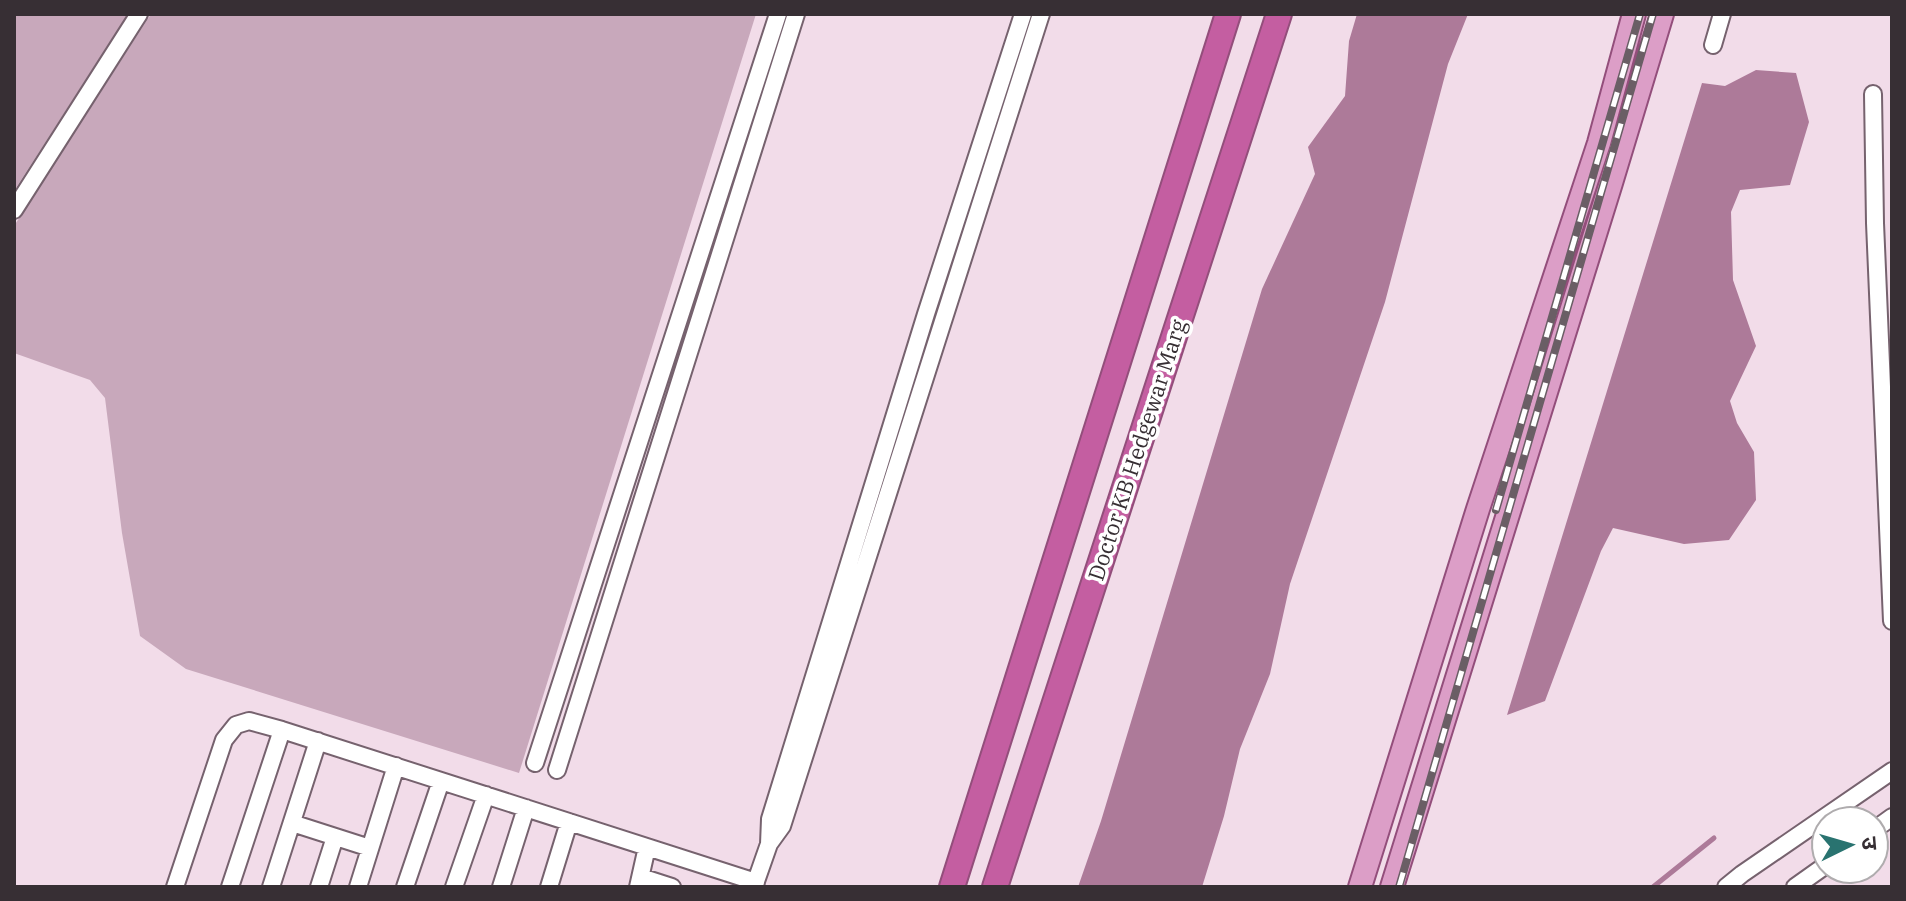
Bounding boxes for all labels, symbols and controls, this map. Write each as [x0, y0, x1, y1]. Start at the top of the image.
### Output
street label: Doctor KB Hedgewar Marg [1081, 316, 1192, 584]
north arrow [1810, 805, 1890, 885]
text: उ [1855, 836, 1886, 852]

